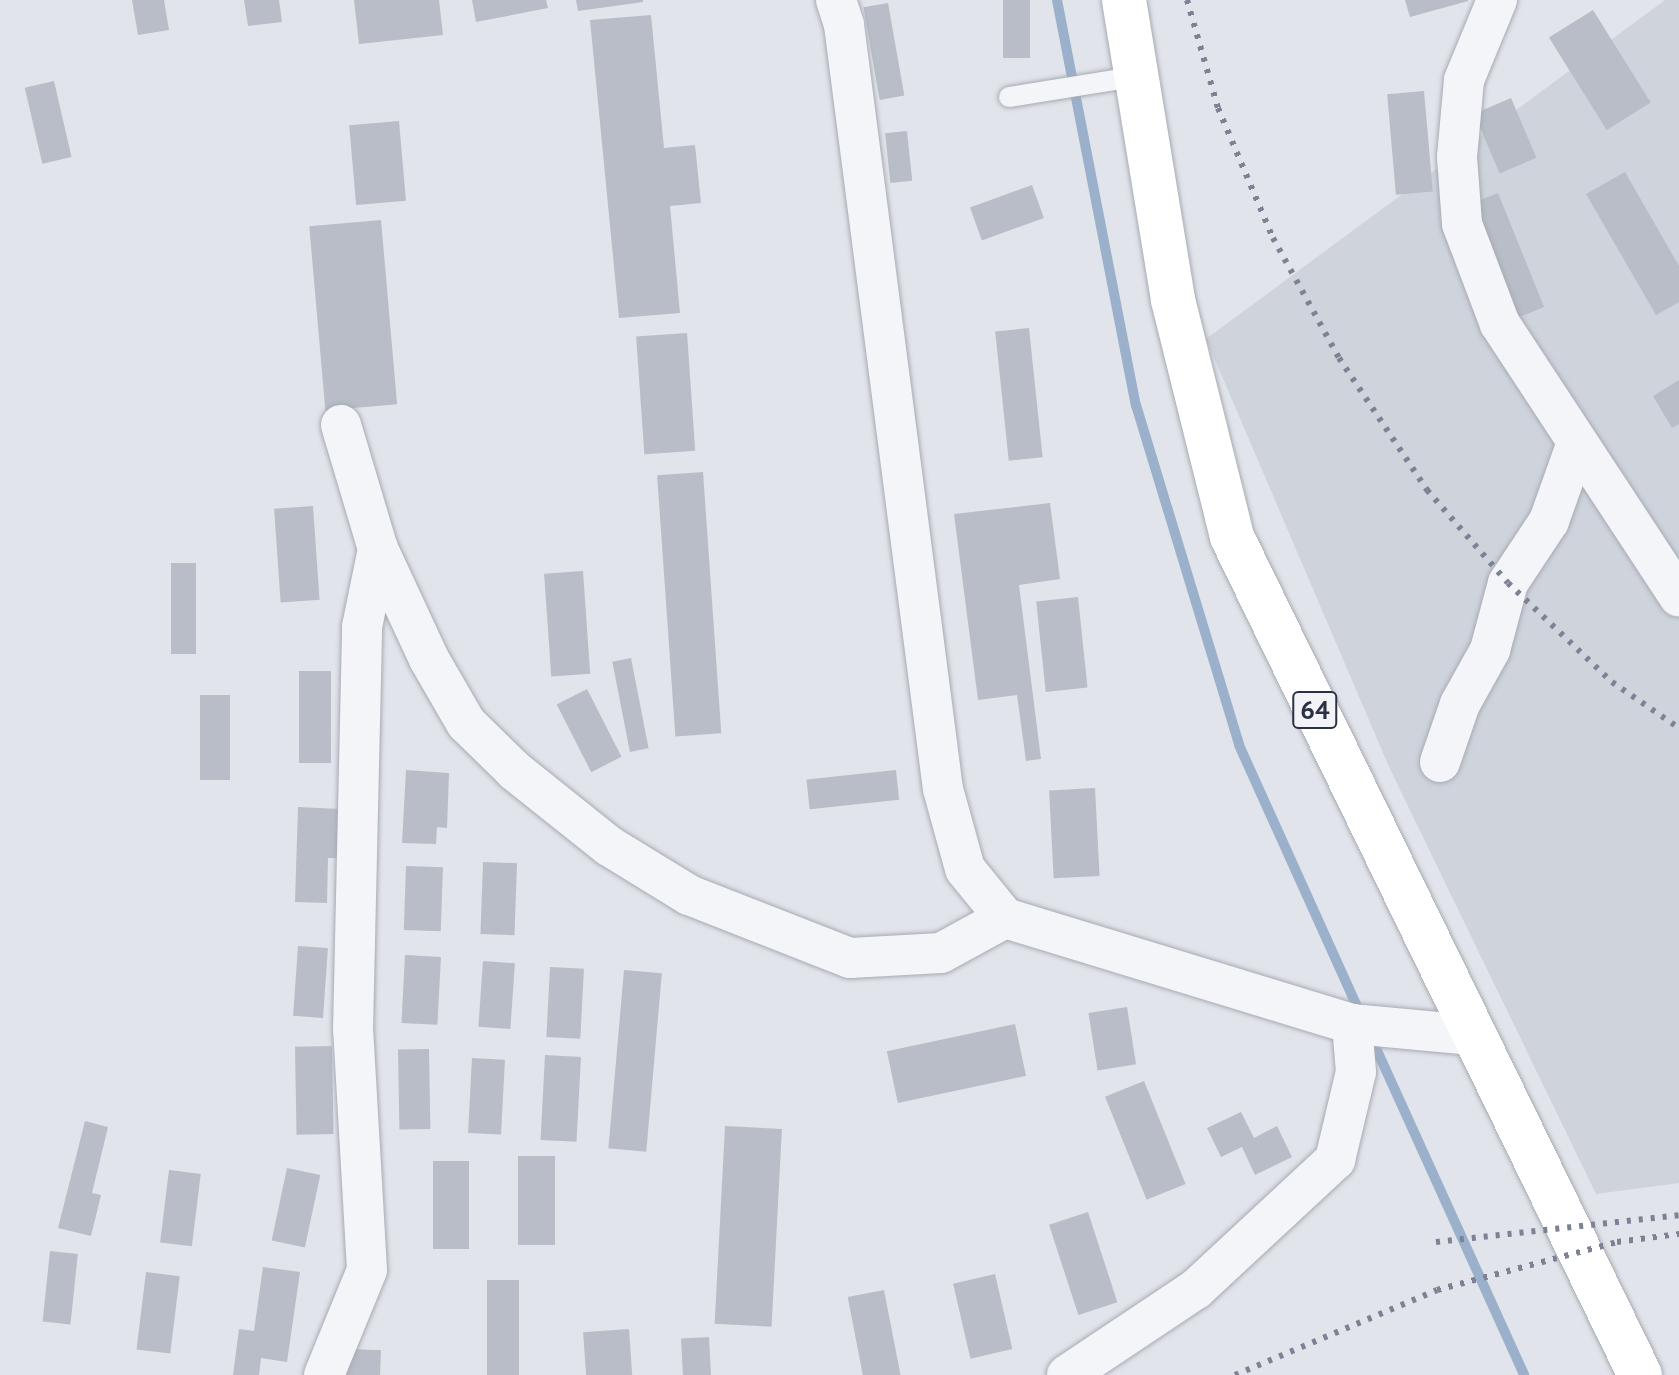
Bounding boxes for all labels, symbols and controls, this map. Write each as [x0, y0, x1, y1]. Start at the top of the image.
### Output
road number: 64 [1291, 688, 1339, 732]

